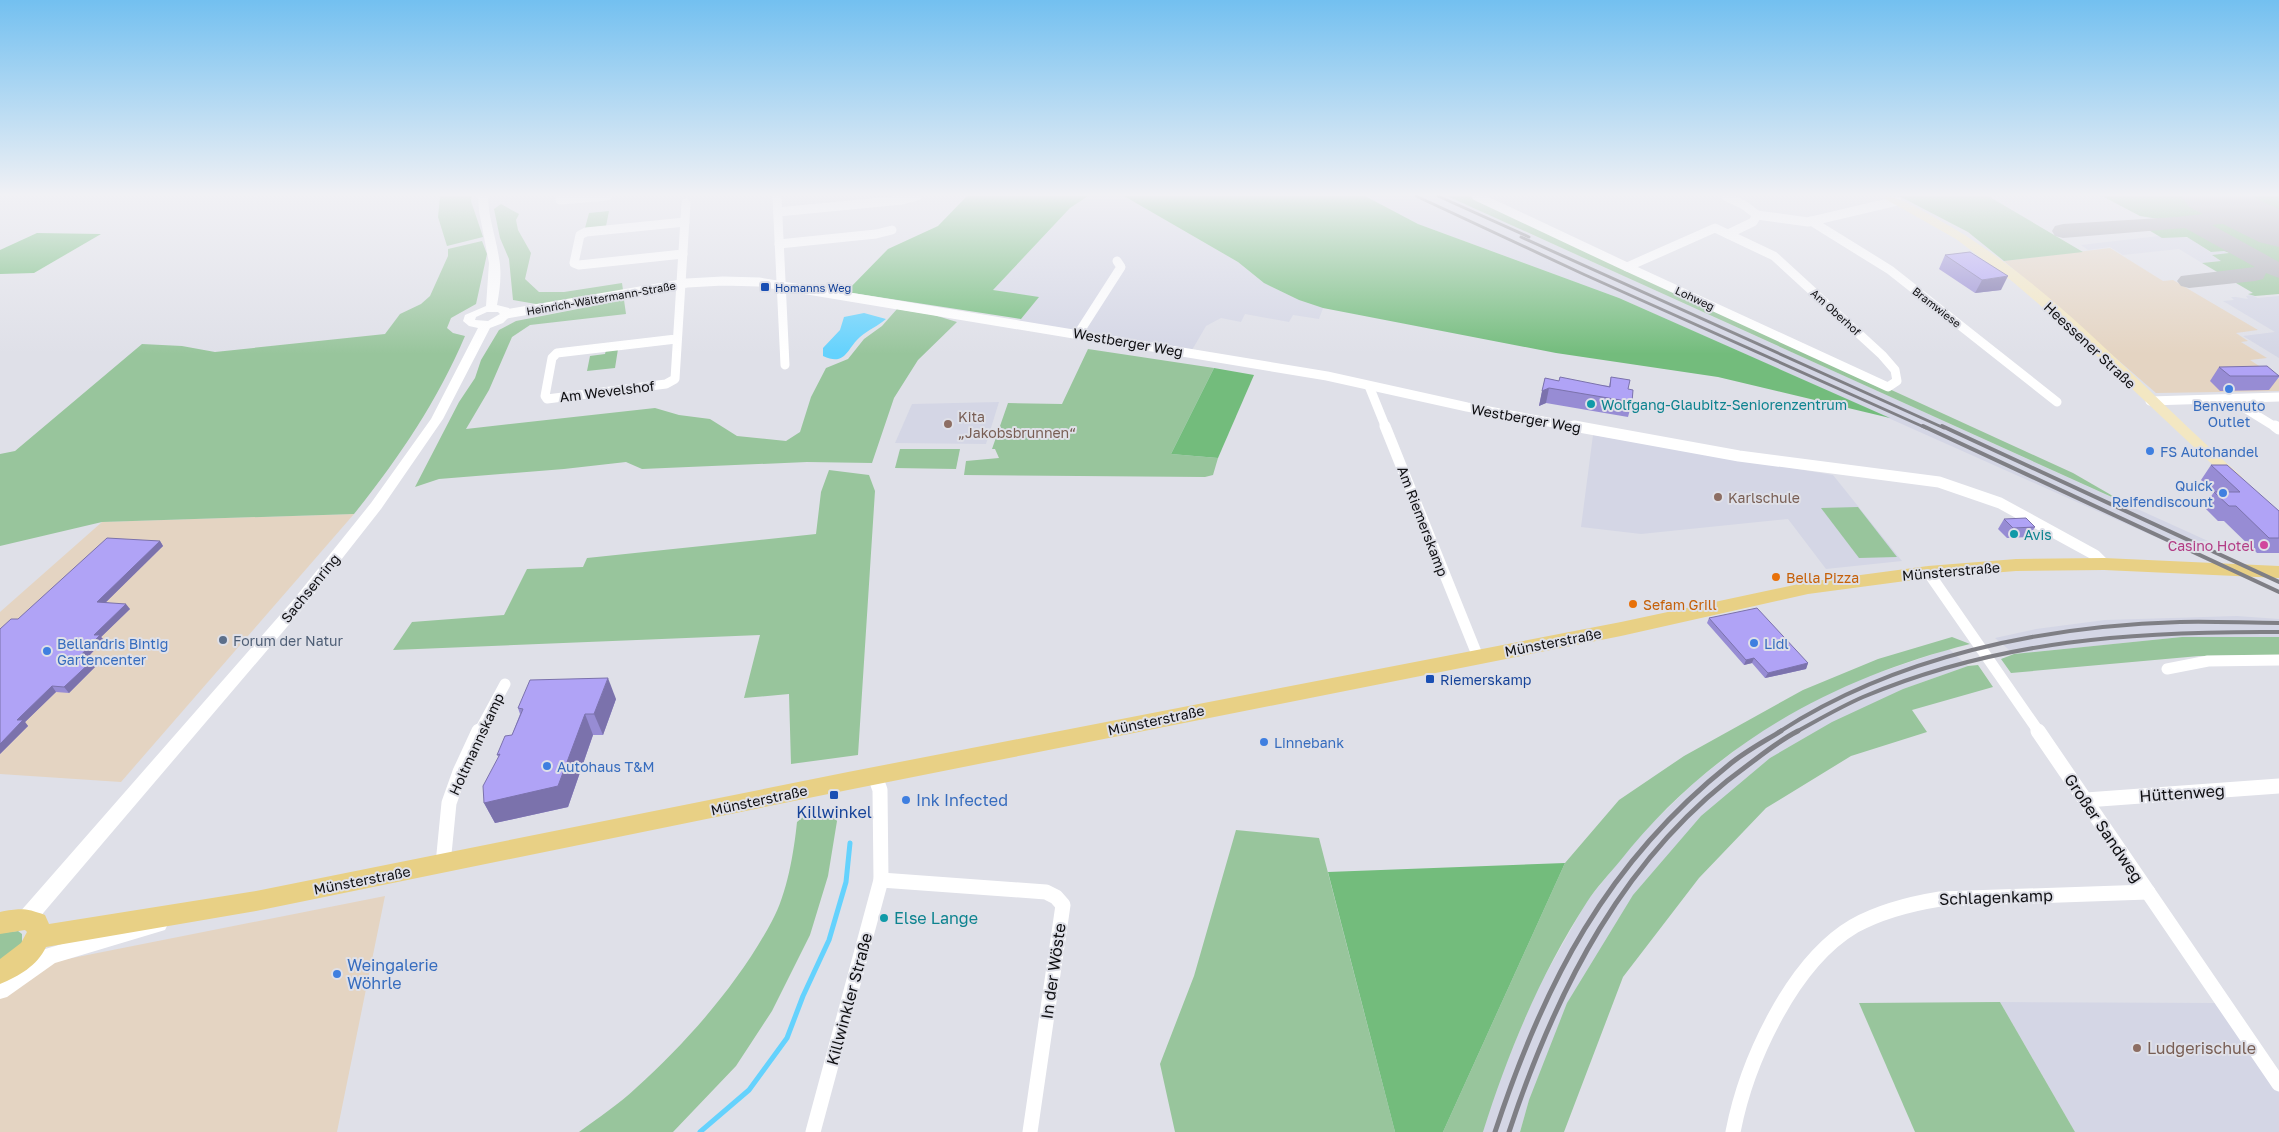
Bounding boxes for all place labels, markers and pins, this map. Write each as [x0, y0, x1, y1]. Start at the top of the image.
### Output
marker: Homanns Weg [759, 281, 771, 293]
place label: Homanns Weg [775, 281, 851, 294]
marker: Benvenuto Outlet [2223, 383, 2235, 395]
place label: Wolfgang-Glaubitz-Seniorenzentrum [1601, 396, 1847, 413]
place label: Benvenuto Outlet [2193, 397, 2265, 430]
marker: Wolfgang-Glaubitz-Seniorenzentrum [1585, 398, 1597, 410]
place label: Kita „Jakobsbrunnen“ [958, 408, 1076, 441]
marker: Kita „Jakobsbrunnen“ [942, 418, 954, 430]
place label: FS Autohandel [2160, 443, 2259, 460]
marker: FS Autohandel [2144, 445, 2156, 457]
place label: Quick Reifendiscount [2112, 477, 2213, 510]
marker: Quick Reifendiscount [2217, 487, 2229, 499]
place label: Karlschule [1728, 489, 1800, 506]
marker: Karlschule [1712, 491, 1724, 503]
place label: Avis [2024, 526, 2052, 543]
marker: Avis [2008, 528, 2020, 540]
place label: Casino Hotel [2168, 537, 2254, 554]
marker: Casino Hotel [2258, 539, 2270, 551]
place label: Bella Pizza [1786, 569, 1859, 586]
marker: Bella Pizza [1770, 571, 1782, 583]
place label: Sefam Grill [1643, 596, 1717, 613]
marker: Sefam Grill [1627, 598, 1639, 610]
place label: Forum der Natur [233, 632, 344, 649]
marker: Forum der Natur [217, 634, 229, 646]
place label: Bellandris Bintig Gartencenter [57, 635, 168, 668]
place label: Lidl [1764, 635, 1789, 652]
marker: Lidl [1748, 637, 1760, 649]
marker: Bellandris Bintig Gartencenter [41, 645, 53, 657]
place label: Riemerskamp [1440, 671, 1531, 688]
marker: Riemerskamp [1424, 673, 1436, 685]
place label: Linnebank [1274, 734, 1344, 751]
marker: Linnebank [1258, 736, 1270, 748]
place label: Autohaus T&M [557, 758, 655, 775]
marker: Autohaus T&M [541, 760, 553, 772]
marker: Killwinkel [828, 789, 840, 801]
place label: Ink Infected [916, 790, 1008, 810]
marker: Ink Infected [900, 794, 912, 806]
place label: Killwinkel [796, 802, 872, 822]
place label: Else Lange [894, 908, 978, 928]
marker: Else Lange [878, 912, 890, 924]
place label: Weingalerie Wöhrle [347, 955, 438, 993]
marker: Weingalerie Wöhrle [331, 968, 343, 980]
place label: Ludgerischule [2147, 1038, 2256, 1058]
marker: Ludgerischule [2131, 1042, 2143, 1054]

